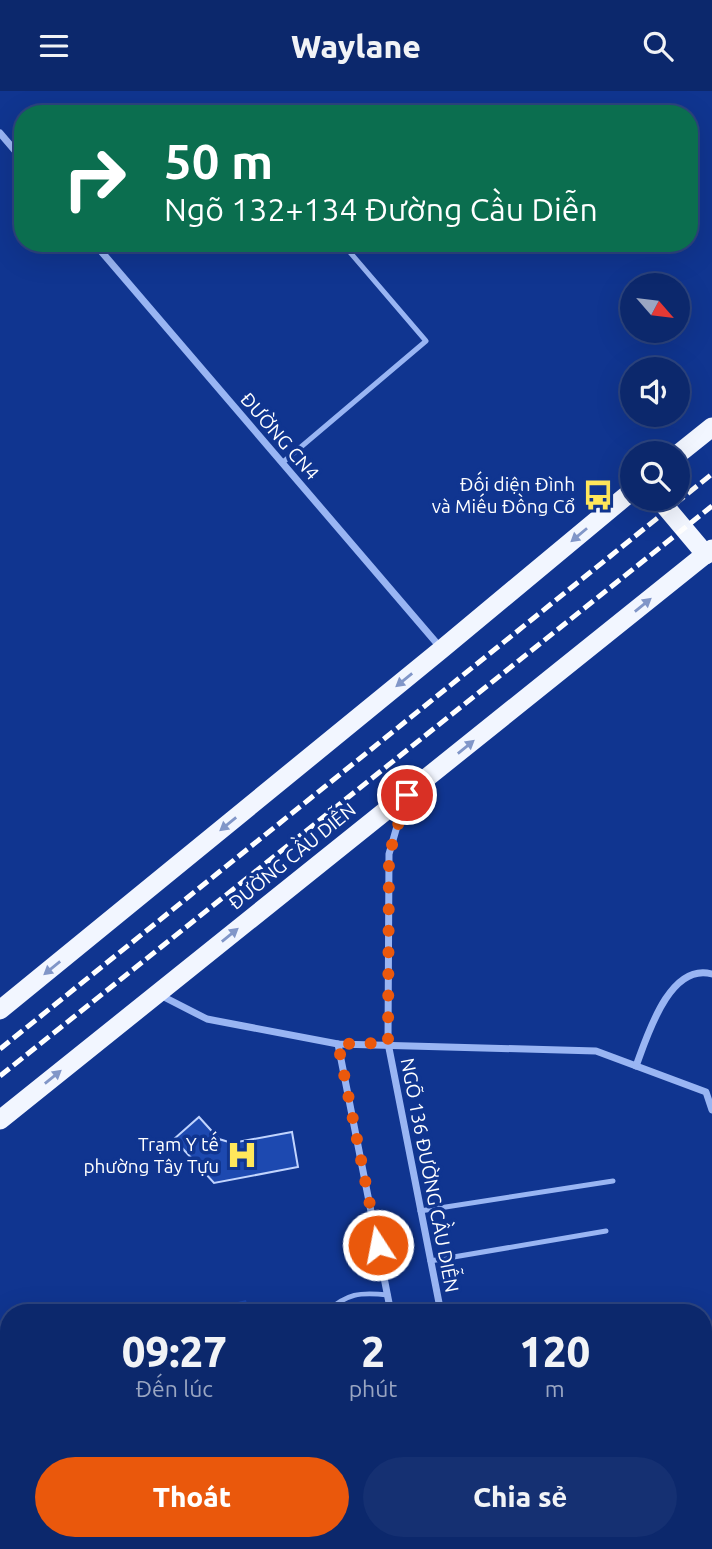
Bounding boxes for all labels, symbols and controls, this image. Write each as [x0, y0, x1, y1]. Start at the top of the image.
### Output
icon: menu [35, 27, 73, 65]
icon: search [639, 27, 677, 65]
text: Waylane [291, 28, 421, 64]
icon: right [49, 133, 140, 224]
text: 50 m [164, 133, 273, 188]
text: Ngõ 132+134 Đường Cầu Diễn [164, 191, 598, 227]
north arrow [620, 273, 690, 343]
map controls [620, 273, 690, 511]
button: sound [620, 357, 690, 427]
street label: ĐƯỜNG CN4 [236, 388, 324, 484]
button: search [620, 441, 690, 511]
place label: Đối diện Đình và Miếu Đồng Cổ [432, 471, 575, 517]
bus stop icon: Đối diện Đình và Miếu Đồng Cổ [581, 478, 615, 512]
one-way arrow [571, 527, 588, 542]
one-way arrow [634, 597, 652, 612]
one-way arrow [396, 673, 414, 688]
one-way arrow [457, 740, 474, 755]
pin [377, 765, 437, 825]
icon: arrive [388, 776, 426, 814]
street label: ĐƯỜNG CẦU DIỄN [221, 795, 360, 914]
one-way arrow [220, 816, 237, 831]
one-way arrow [221, 927, 239, 942]
one-way arrow [43, 960, 60, 975]
street label: NGÕ 136 ĐƯỜNG CẦU DIỄN [396, 1055, 468, 1294]
one-way arrow [44, 1070, 61, 1085]
place label: Trạm Y tế phường Tây Tựu [83, 1131, 219, 1177]
hospital icon: Trạm Y tế phường Tây Tựu [225, 1138, 259, 1172]
position arrow [341, 1208, 415, 1282]
text: 09:27 [122, 1328, 227, 1375]
text: 2 [361, 1328, 385, 1375]
text: 120 [519, 1328, 590, 1375]
text: Đến lúc [136, 1376, 213, 1401]
text: phút [349, 1376, 397, 1401]
text: m [545, 1376, 565, 1401]
button: Thoát [35, 1457, 349, 1537]
button: Chia sẻ [363, 1457, 677, 1537]

